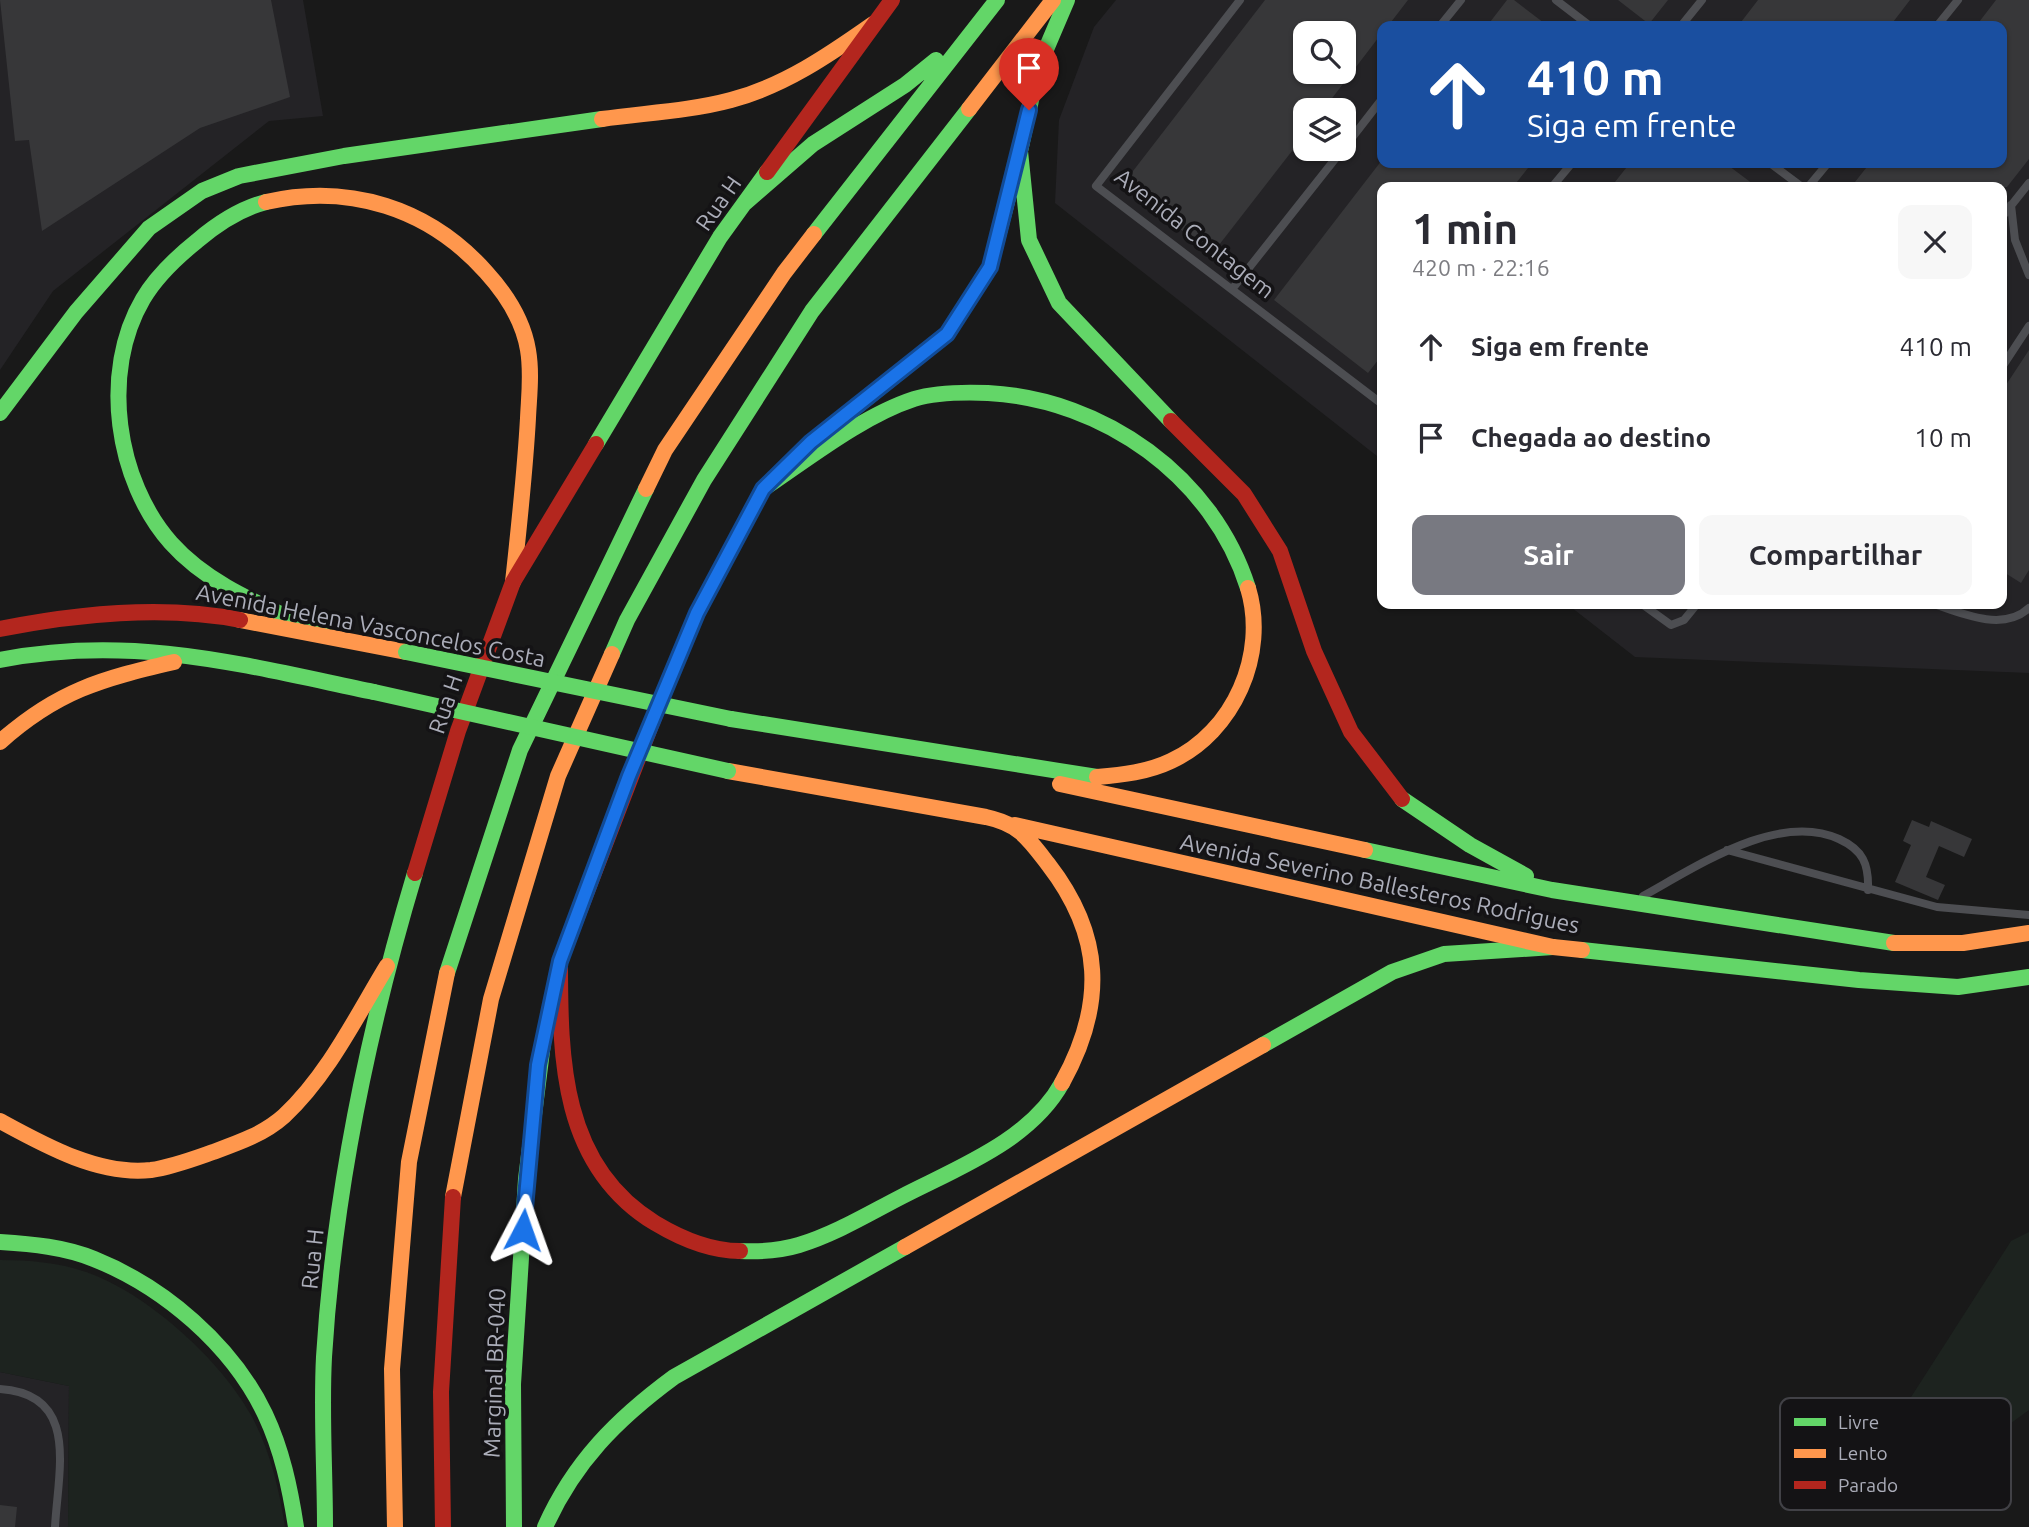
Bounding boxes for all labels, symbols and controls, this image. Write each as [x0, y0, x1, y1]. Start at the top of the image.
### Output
map controls [1293, 21, 1356, 161]
button: search [1293, 21, 1356, 84]
pin [999, 38, 1059, 110]
icon: arrive [1010, 49, 1048, 87]
icon: ahead [1412, 49, 1503, 140]
text: 410 m [1527, 49, 1664, 104]
button: layers [1293, 98, 1356, 161]
text: Siga em frente [1527, 107, 1737, 143]
street label: Avenida Contagem [1110, 163, 1280, 303]
street label: Rua H [690, 171, 746, 235]
text: 1 min [1412, 205, 1518, 252]
button: close [1898, 205, 1972, 279]
text: 420 m · 22:16 [1412, 255, 1550, 280]
icon: ahead [1412, 328, 1450, 366]
text: Siga em frente [1471, 332, 1649, 361]
text: 410 m [1900, 332, 1972, 361]
icon: arrive [1412, 419, 1450, 457]
text: Chegada ao destino [1471, 423, 1711, 452]
text: 10 m [1914, 423, 1972, 452]
button: Sair [1412, 515, 1685, 595]
button: Compartilhar [1699, 515, 1972, 595]
street label: Avenida Helena Vasconcelos Costa [194, 579, 548, 671]
street label: Rua H [423, 671, 467, 737]
street label: Avenida Severino Ballesteros Rodrigues [1178, 828, 1582, 938]
position arrow [486, 1193, 560, 1267]
street label: Rua H [296, 1228, 328, 1290]
street label: Marginal BR-040 [479, 1288, 509, 1458]
legend [1780, 1398, 2011, 1510]
text: Livre [1838, 1411, 1879, 1433]
text: Lento [1838, 1442, 1888, 1464]
text: Parado [1838, 1474, 1898, 1496]

